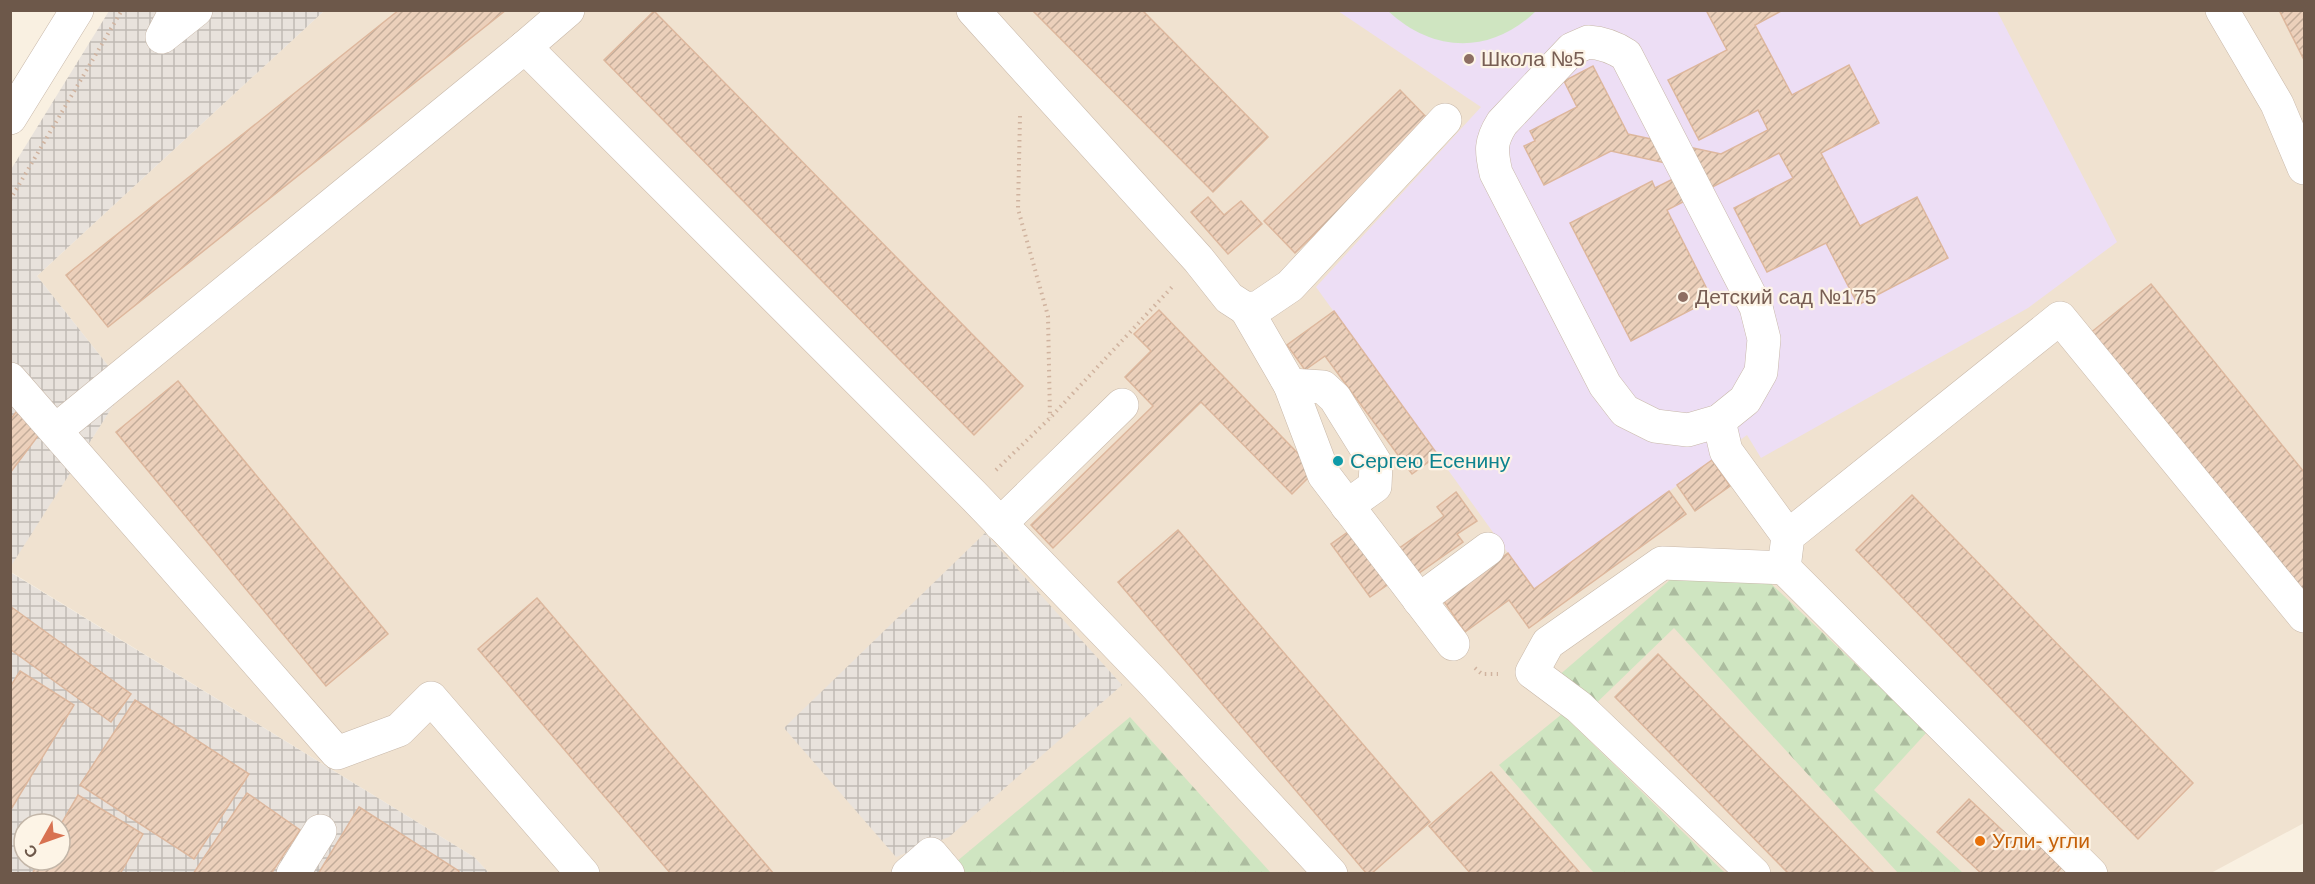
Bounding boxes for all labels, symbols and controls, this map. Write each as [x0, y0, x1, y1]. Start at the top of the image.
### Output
place label: Школа №5 [1481, 47, 1585, 70]
marker: Школа №5 [1462, 52, 1476, 66]
place label: Детский сад №175 [1695, 285, 1876, 308]
marker: Детский сад №175 [1676, 290, 1690, 304]
place label: Сергею Есенину [1350, 449, 1511, 472]
marker: Сергею Есенину [1331, 454, 1345, 468]
north arrow [12, 812, 72, 872]
place label: Угли- угли [1992, 829, 2090, 852]
marker: Угли- угли [1973, 834, 1987, 848]
text: С [20, 841, 41, 861]

